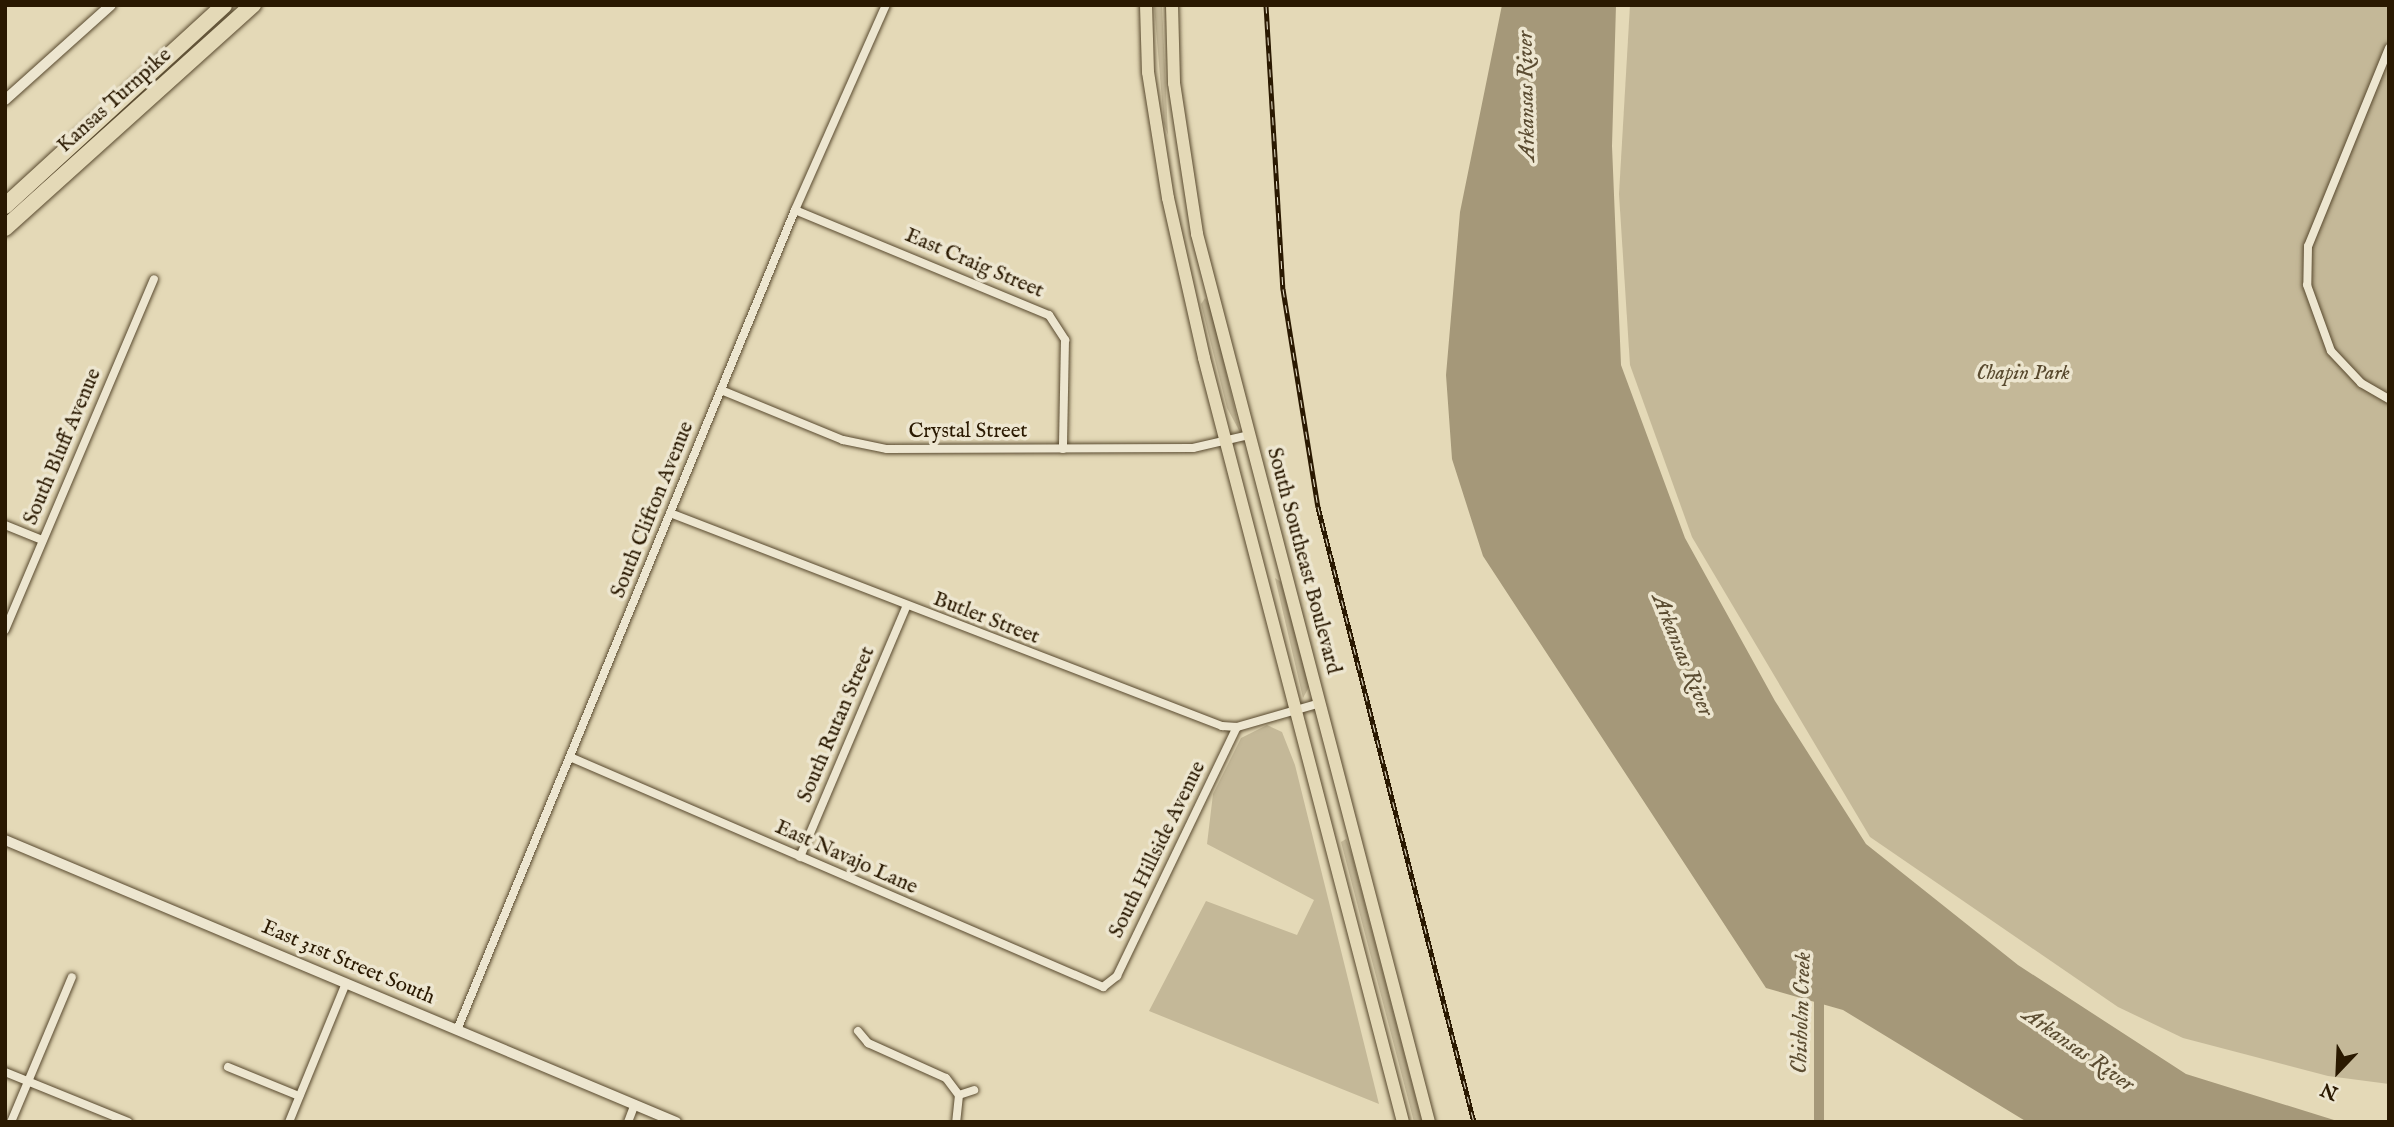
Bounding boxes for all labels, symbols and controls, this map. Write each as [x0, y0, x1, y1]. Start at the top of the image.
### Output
water label: Arkansas River [1512, 31, 1542, 161]
street label: Kansas Turnpike [53, 43, 177, 159]
street label: East Craig Street [901, 223, 1047, 305]
park label: Chapin Park [1976, 361, 2070, 387]
street label: South Bluff Avenue [19, 365, 107, 529]
street label: South Clifton Avenue [606, 418, 700, 602]
street label: Crystal Street [908, 419, 1028, 445]
street label: South Southeast Boulevard [1261, 445, 1345, 677]
street label: Butler Street [929, 587, 1043, 651]
water label: Arkansas River [1645, 590, 1719, 720]
street label: South Rutan Street [793, 643, 881, 807]
street label: South Hillside Avenue [1104, 758, 1212, 942]
street label: East Navajo Lane [771, 815, 921, 901]
street label: East 31st Street South [258, 915, 438, 1011]
water label: Chisholm Creek [1786, 952, 1818, 1074]
water label: Arkansas River [2017, 1001, 2139, 1099]
north arrow [2303, 1036, 2373, 1106]
text: N [2318, 1076, 2342, 1105]

